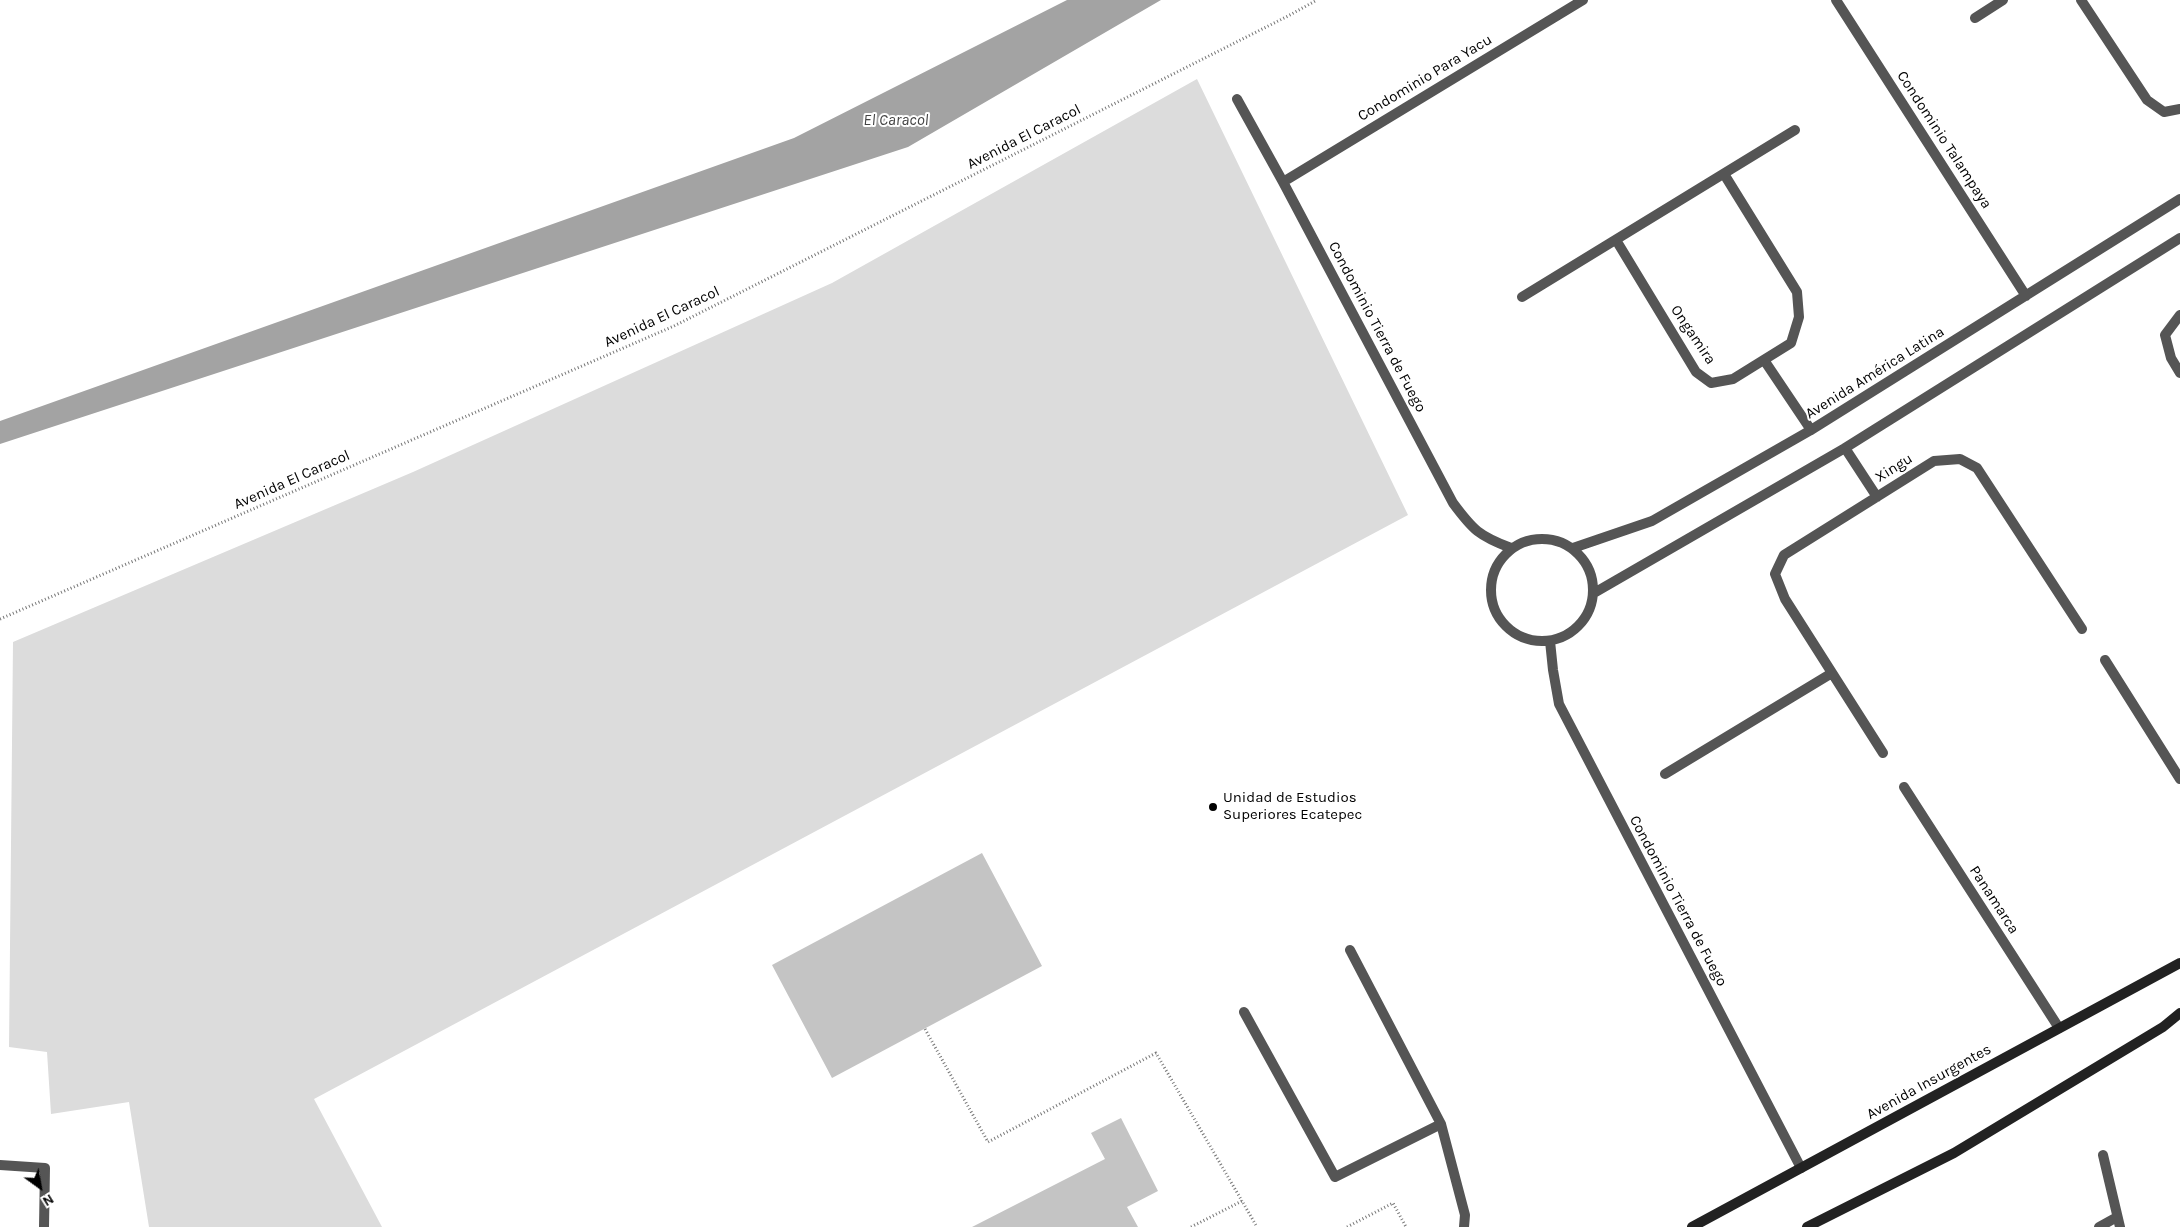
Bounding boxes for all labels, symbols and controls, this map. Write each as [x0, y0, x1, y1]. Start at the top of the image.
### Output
street label: Condominio Para Yacu [1355, 31, 1495, 125]
street label: Condominio Talampaya [1893, 68, 1995, 212]
street label: Avenida El Caracol [964, 101, 1084, 173]
water label: El Caracol [863, 110, 929, 130]
street label: Condominio Tierra de Fuego [1324, 239, 1430, 415]
street label: Avenida El Caracol [601, 282, 723, 352]
street label: Ongamira [1667, 302, 1719, 368]
street label: Avenida América Latina [1802, 323, 1948, 423]
street label: Avenida El Caracol [231, 446, 353, 514]
street label: Xingu [1872, 450, 1916, 486]
place label: Unidad de Estudios Superiores Ecatepec [1223, 789, 1362, 824]
marker: Unidad de Estudios Superiores Ecatepec [1207, 801, 1219, 813]
street label: Condominio Tierra de Fuego [1625, 813, 1731, 989]
street label: Panamarca [1965, 863, 2023, 937]
street label: Avenida Insurgentes [1864, 1040, 1994, 1124]
north arrow [15, 1162, 65, 1212]
text: N [39, 1190, 57, 1210]

